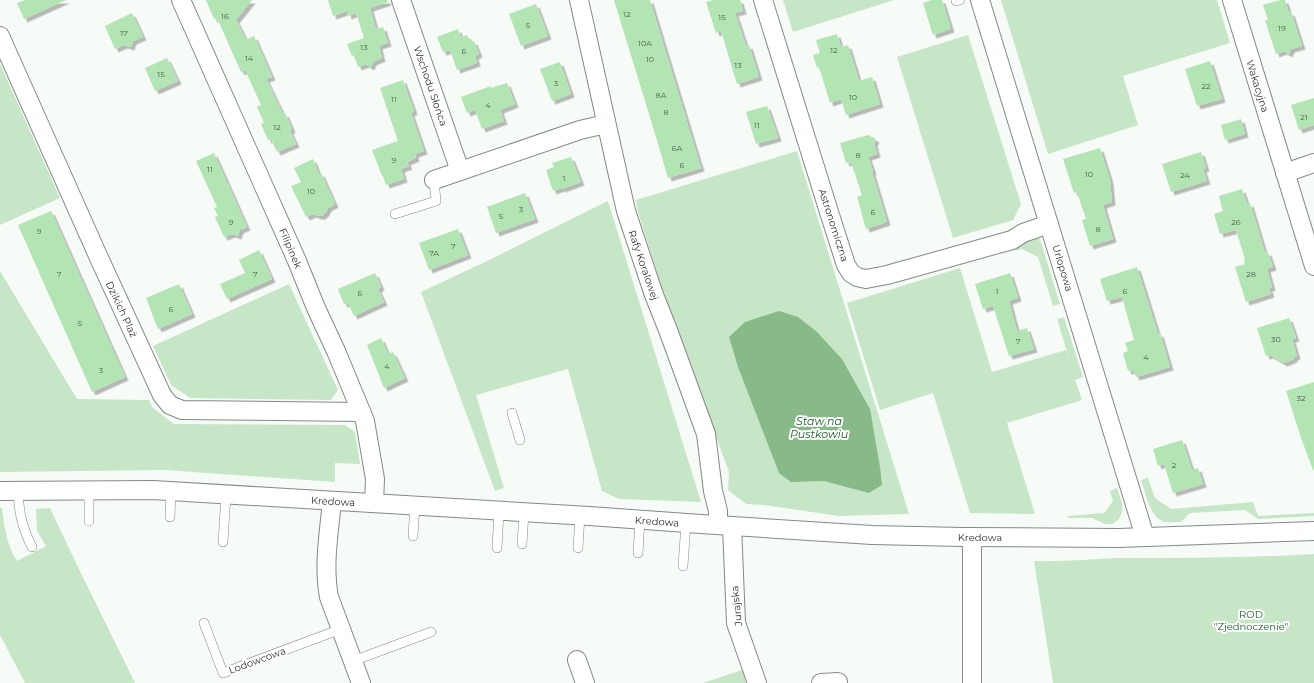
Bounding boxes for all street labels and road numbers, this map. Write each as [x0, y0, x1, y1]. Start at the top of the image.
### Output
street label: Wschodu Słońca [411, 45, 450, 128]
street label: Wakacyjna [1243, 58, 1272, 114]
street label: Astronomiczna [816, 187, 851, 263]
street label: Filipinek [276, 226, 305, 270]
street label: Rafy Koralowej [625, 228, 662, 302]
street label: Urlopowa [1049, 243, 1076, 293]
street label: Dzikich Plaż [103, 279, 140, 339]
street label: Kredowa [310, 494, 355, 509]
street label: Kredowa [634, 513, 680, 530]
street label: Kredowa [958, 531, 1002, 544]
street label: Jurajska [728, 585, 745, 628]
street label: Lodowcowa [227, 644, 287, 677]

